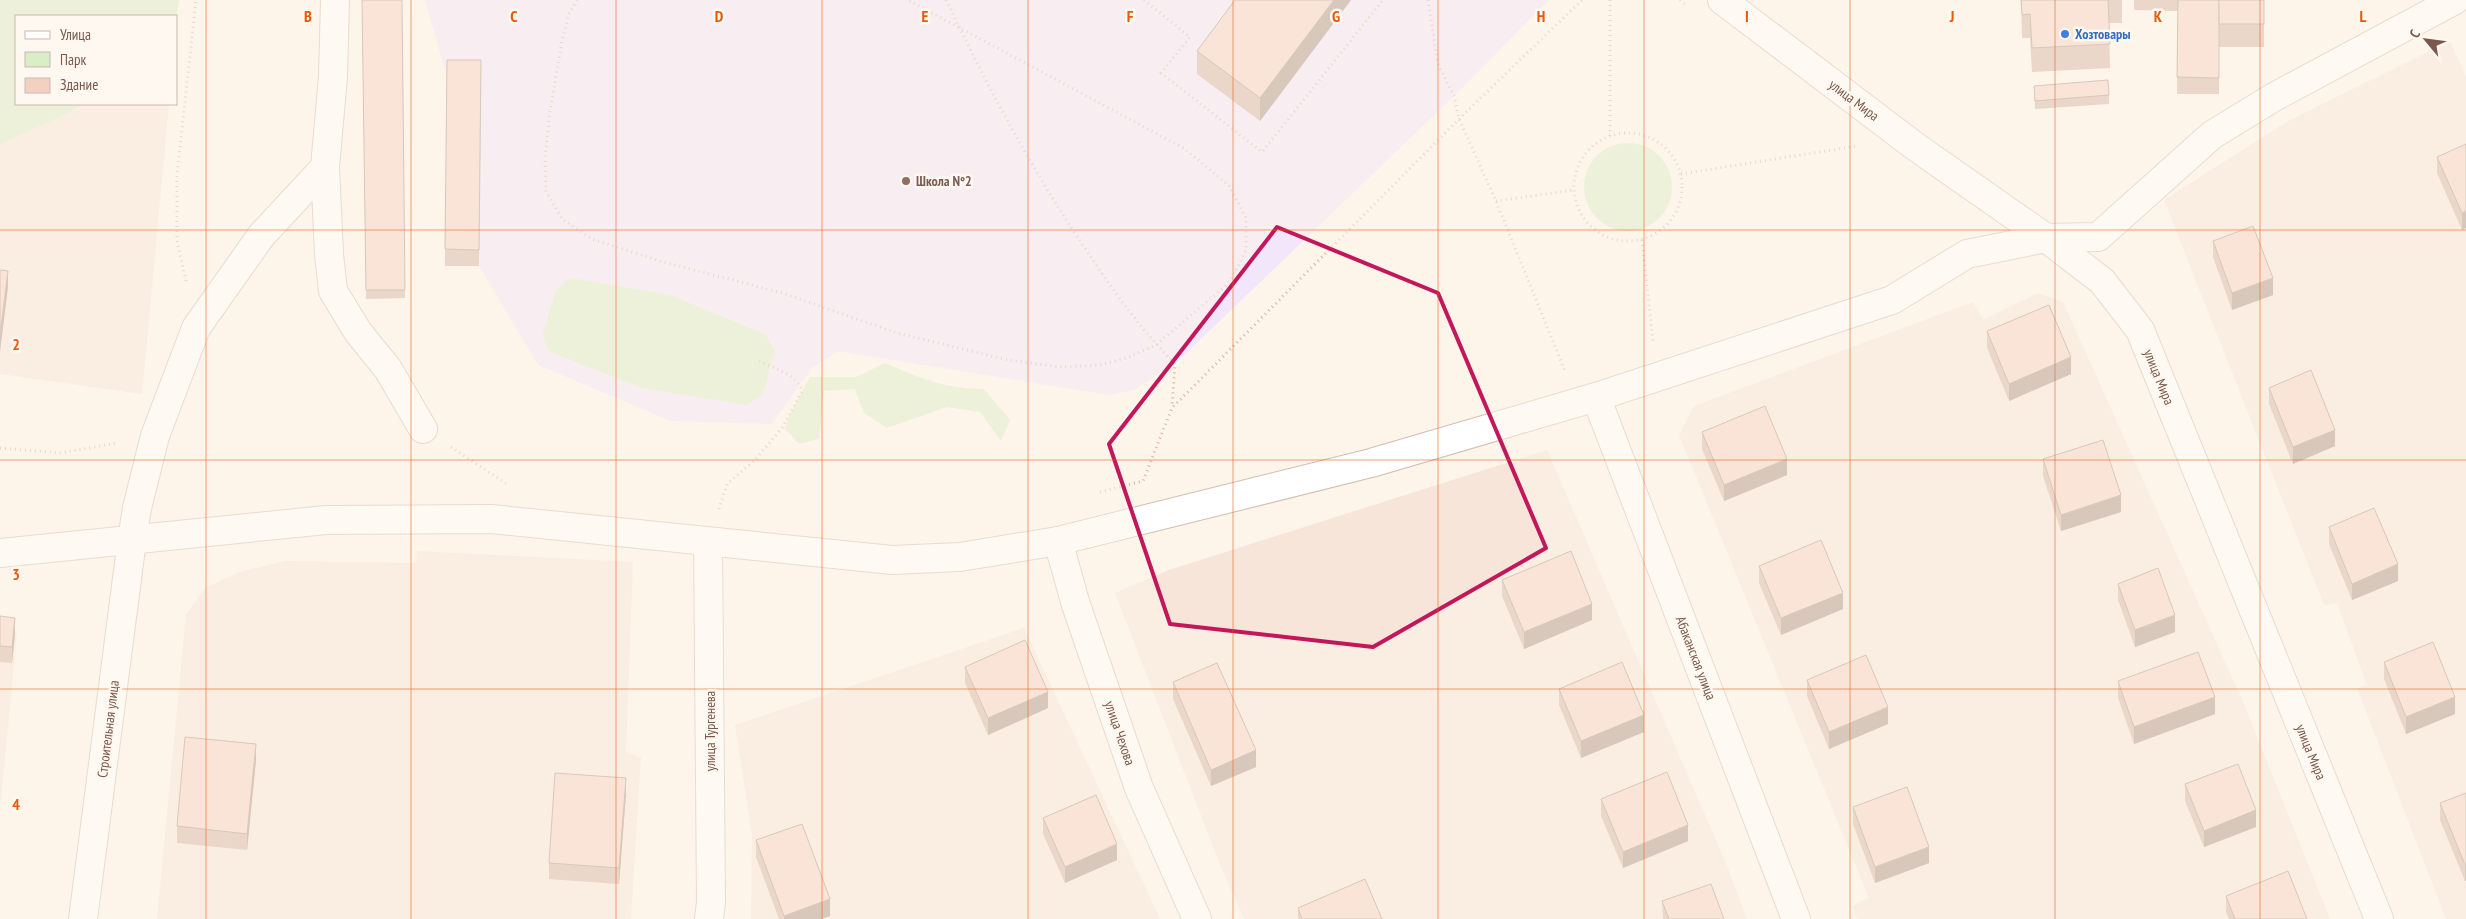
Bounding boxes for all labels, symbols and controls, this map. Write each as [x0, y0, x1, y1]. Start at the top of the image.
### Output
text: B [304, 6, 312, 26]
text: C [510, 6, 518, 26]
text: D [715, 6, 724, 26]
text: E [922, 6, 929, 26]
text: F [1127, 6, 1134, 26]
text: G [1332, 6, 1340, 26]
text: H [1537, 6, 1545, 26]
text: I [1745, 6, 1749, 26]
text: J [1949, 6, 1954, 26]
text: K [2154, 6, 2163, 26]
text: L [2360, 6, 2367, 26]
legend [15, 15, 178, 105]
north arrow [2401, 15, 2451, 65]
text: Улица [60, 25, 91, 44]
place label: Хозтовары [2075, 25, 2131, 43]
text: С [2405, 26, 2424, 41]
marker: Хозтовары [2059, 28, 2071, 40]
text: Парк [60, 50, 86, 69]
text: Здание [60, 75, 98, 94]
street label: улица Мира [1825, 75, 1883, 125]
place label: Школа N°2 [916, 172, 972, 190]
marker: Школа N°2 [900, 175, 912, 187]
text: 2 [12, 334, 20, 354]
street label: улица Мира [2140, 347, 2178, 407]
text: 3 [12, 564, 20, 584]
street label: Абаканская улица [1672, 614, 1720, 702]
street label: Строительная улица [93, 679, 123, 779]
street label: улица Тургенева [701, 691, 719, 771]
street label: улица Чехова [1101, 698, 1139, 768]
street label: улица Мира [2292, 722, 2330, 782]
text: 4 [12, 794, 20, 814]

